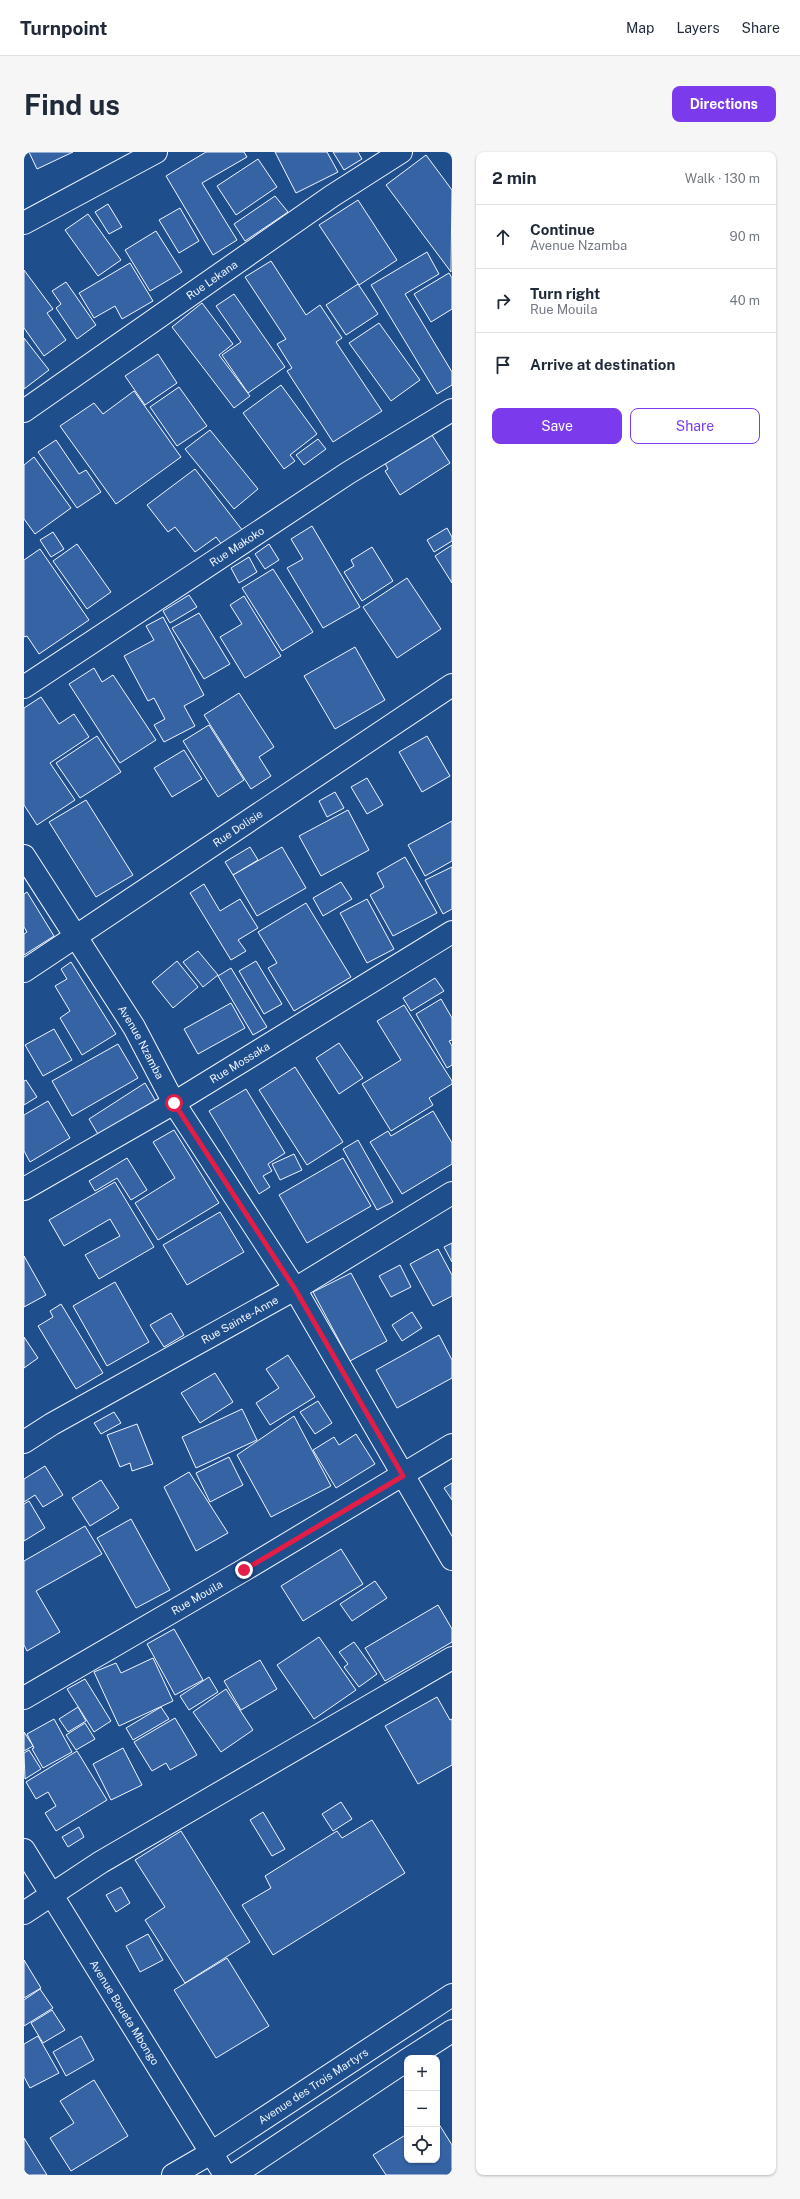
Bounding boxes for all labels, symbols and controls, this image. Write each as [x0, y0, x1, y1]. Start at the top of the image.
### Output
text: Turnpoint [20, 17, 107, 39]
text: Map [626, 20, 654, 36]
text: Layers [676, 20, 720, 36]
text: Share [742, 20, 780, 36]
button: Directions [672, 86, 776, 122]
text: Find us [24, 88, 120, 121]
text: 2 min [492, 168, 537, 188]
text: Walk · 130 m [685, 171, 760, 186]
text: Continue [530, 221, 595, 238]
icon: ahead [492, 226, 514, 248]
text: 90 m [730, 229, 760, 244]
text: Avenue Nzamba [530, 238, 627, 253]
street label: Rue Lekana [184, 258, 240, 302]
text: Turn right [530, 285, 600, 302]
icon: right [492, 290, 514, 312]
text: 40 m [729, 293, 760, 308]
text: Rue Mouila [530, 302, 597, 317]
icon: arrive [492, 354, 514, 376]
text: Arrive at destination [530, 356, 675, 373]
button: Save [492, 408, 622, 444]
button: Share [630, 408, 760, 444]
street label: Rue Makoko [207, 524, 266, 569]
street label: Rue Dolisie [211, 807, 265, 849]
street label: Avenue Nzamba [116, 1003, 166, 1081]
street label: Rue Mossaka [208, 1040, 272, 1085]
route start [165, 1094, 183, 1112]
street label: Rue Sainte-Anne [199, 1294, 280, 1346]
route end [235, 1561, 253, 1579]
street label: Rue Mouila [169, 1578, 225, 1617]
street label: Avenue Boueta Mbongo [87, 1958, 161, 2067]
street label: Avenue des Trois Martyrs [256, 2045, 371, 2126]
map controls [404, 2055, 440, 2163]
button: + [404, 2055, 440, 2091]
button: − [404, 2091, 440, 2127]
button: locate [404, 2127, 440, 2163]

